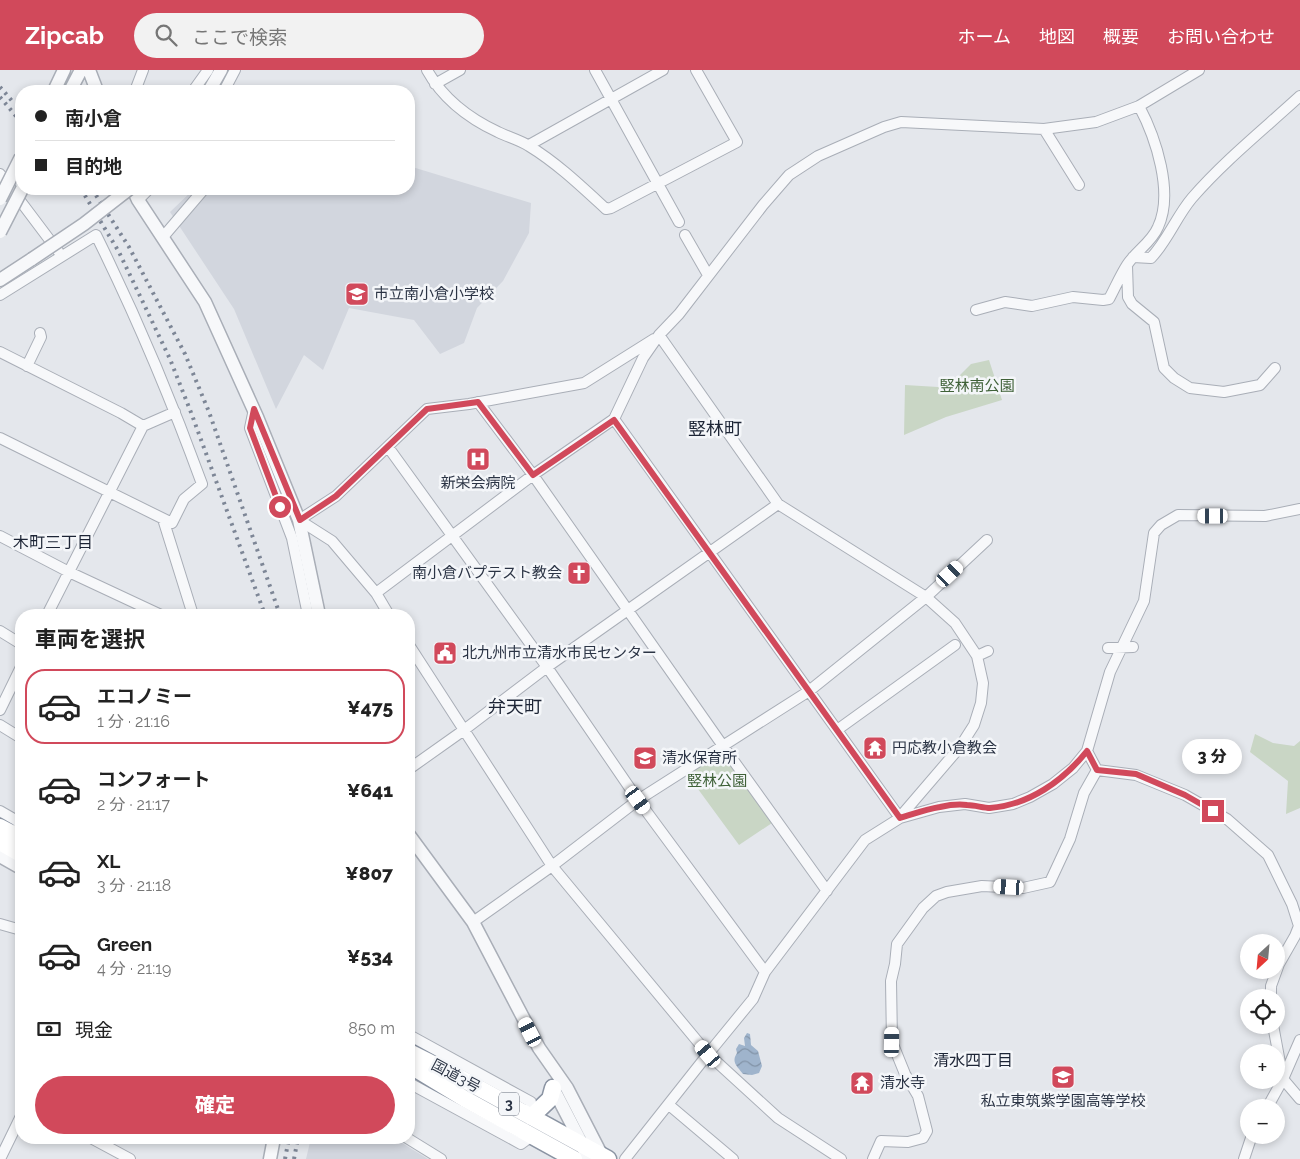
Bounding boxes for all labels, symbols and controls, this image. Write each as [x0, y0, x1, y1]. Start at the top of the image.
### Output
search box [134, 13, 484, 58]
text: Zipcab [25, 21, 104, 50]
icon: search [152, 21, 180, 49]
text: ここで検索 [192, 26, 287, 48]
text: ホーム [958, 26, 1011, 47]
text: 地図 [1039, 26, 1075, 47]
text: 概要 [1103, 26, 1139, 47]
text: お問い合わせ [1167, 26, 1275, 47]
text: 南小倉 [65, 107, 122, 129]
text: 目的地 [65, 155, 122, 177]
school or university icon: 市立南小倉小学校 [344, 281, 370, 307]
place label: 市立南小倉小学校 [374, 285, 494, 303]
park label: 竪林南公園 [939, 377, 1015, 395]
district label: 竪林町 [688, 418, 742, 439]
hospital icon: 新栄会病院 [465, 446, 491, 472]
place label: 新栄会病院 [440, 474, 516, 492]
route start [269, 496, 291, 518]
car [1198, 509, 1228, 524]
district label: 木町三丁目 [13, 533, 93, 552]
car [933, 558, 966, 590]
church icon: 南小倉バプテスト教会 [566, 560, 592, 586]
place label: 南小倉バプテスト教会 [412, 564, 562, 582]
text: 車両を選択 [35, 626, 145, 652]
public building icon: 北九州市立清水市民センター [432, 640, 458, 666]
place label: 北九州市立清水市民センター [462, 644, 657, 662]
icon: car [37, 684, 82, 729]
text: エコノミー [97, 685, 192, 707]
text: ¥475 [347, 696, 393, 718]
district label: 弁天町 [488, 696, 542, 717]
text: 1 分 · 21:16 [97, 712, 170, 731]
temple icon: 円応教小倉教会 [862, 735, 888, 761]
callout: 3 分 [1183, 738, 1243, 774]
place label: 円応教小倉教会 [892, 739, 997, 757]
school or university icon: 清水保育所 [632, 745, 658, 771]
text: 3 分 [1198, 747, 1226, 766]
place label: 清水保育所 [662, 749, 737, 767]
icon: car [37, 767, 82, 812]
text: コンフォート [97, 768, 210, 790]
park label: 竪林公園 [687, 772, 747, 790]
text: ¥641 [347, 779, 393, 801]
car [623, 783, 652, 817]
text: 2 分 · 21:17 [97, 795, 170, 814]
route end [1202, 800, 1224, 822]
icon: car [37, 850, 82, 895]
text: XL [97, 850, 120, 872]
text: ¥807 [345, 862, 393, 884]
text: 3 分 · 21:18 [97, 876, 171, 895]
car [993, 879, 1024, 895]
icon: car [37, 933, 82, 978]
text: Green [97, 933, 152, 955]
north arrow [1240, 934, 1285, 979]
map controls [1240, 934, 1285, 1144]
text: ¥534 [347, 945, 393, 967]
text: 4 分 · 21:19 [97, 959, 171, 978]
button: locate [1240, 989, 1285, 1034]
icon: cash [35, 1015, 63, 1043]
car [516, 1015, 543, 1049]
text: 現金 [75, 1019, 113, 1041]
text: 850 m [348, 1019, 395, 1038]
car [884, 1027, 899, 1057]
car [692, 1038, 723, 1070]
button: + [1240, 1044, 1285, 1089]
district label: 清水四丁目 [933, 1051, 1013, 1070]
street label: 国道3号 [428, 1056, 484, 1096]
school or university icon: 私立東筑紫学園高等学校 [1050, 1064, 1076, 1090]
temple icon: 清水寺 [849, 1070, 875, 1096]
place label: 清水寺 [880, 1074, 925, 1092]
button: 確定 [35, 1076, 395, 1134]
road number: 3 [499, 1092, 519, 1116]
place label: 私立東筑紫学園高等学校 [980, 1092, 1146, 1110]
button: − [1240, 1099, 1285, 1144]

